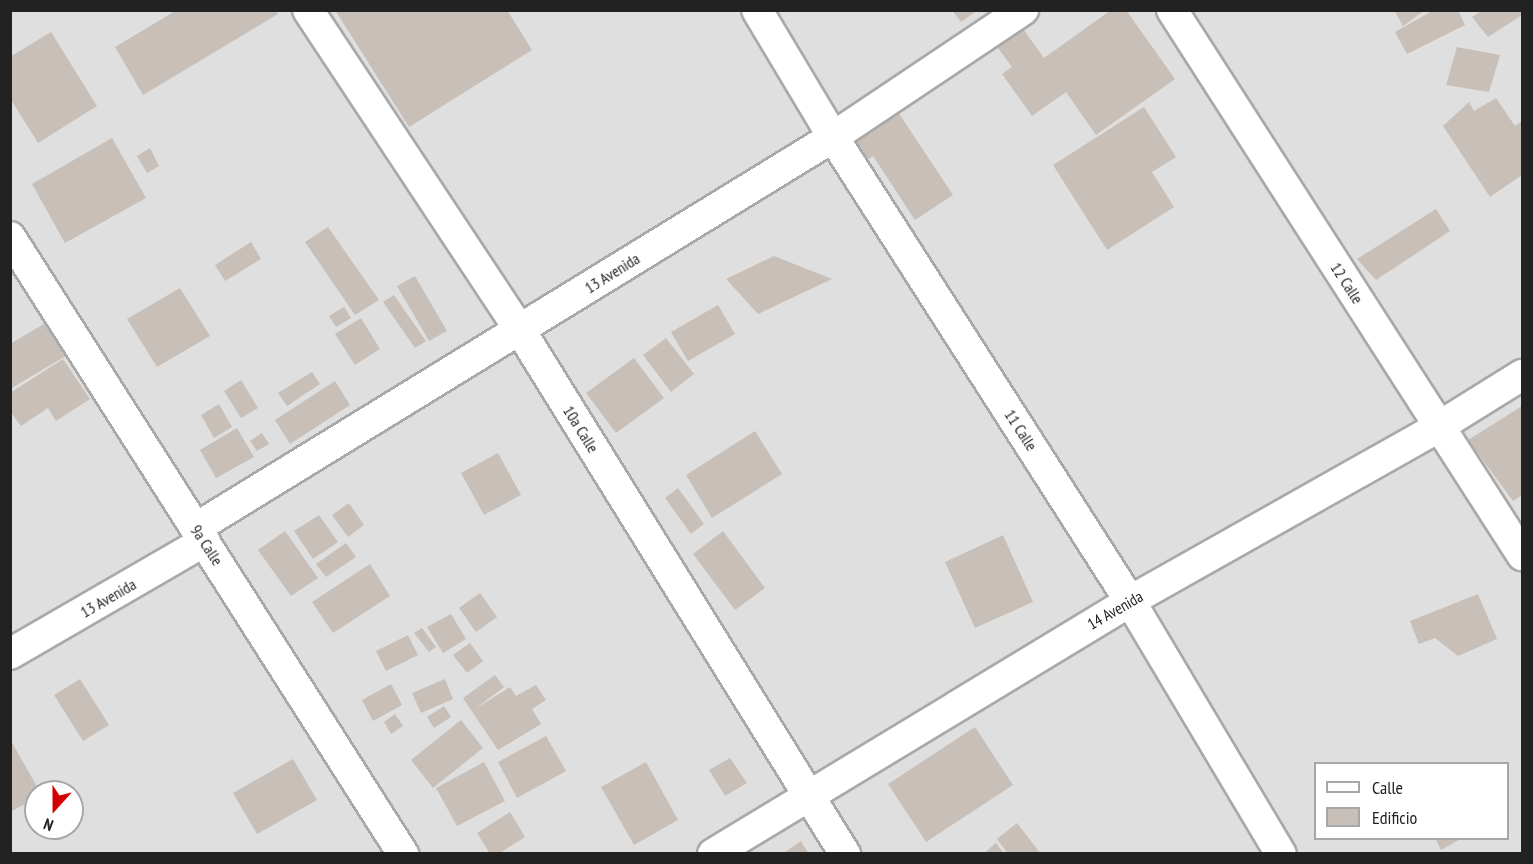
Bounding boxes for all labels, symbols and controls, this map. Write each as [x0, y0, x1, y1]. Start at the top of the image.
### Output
street label: 13 Avenida [581, 249, 643, 297]
street label: 12 Calle [1327, 259, 1367, 307]
street label: 10a Calle [559, 402, 603, 456]
street label: 11 Calle [1001, 406, 1041, 454]
street label: 9a Calle [187, 521, 227, 569]
street label: 13 Avenida [77, 574, 139, 622]
street label: 14 Avenida [1084, 586, 1146, 634]
legend [1314, 762, 1509, 840]
text: Calle [1372, 776, 1403, 799]
north arrow [24, 780, 84, 840]
text: Edificio [1372, 806, 1417, 829]
text: N [41, 814, 56, 836]

